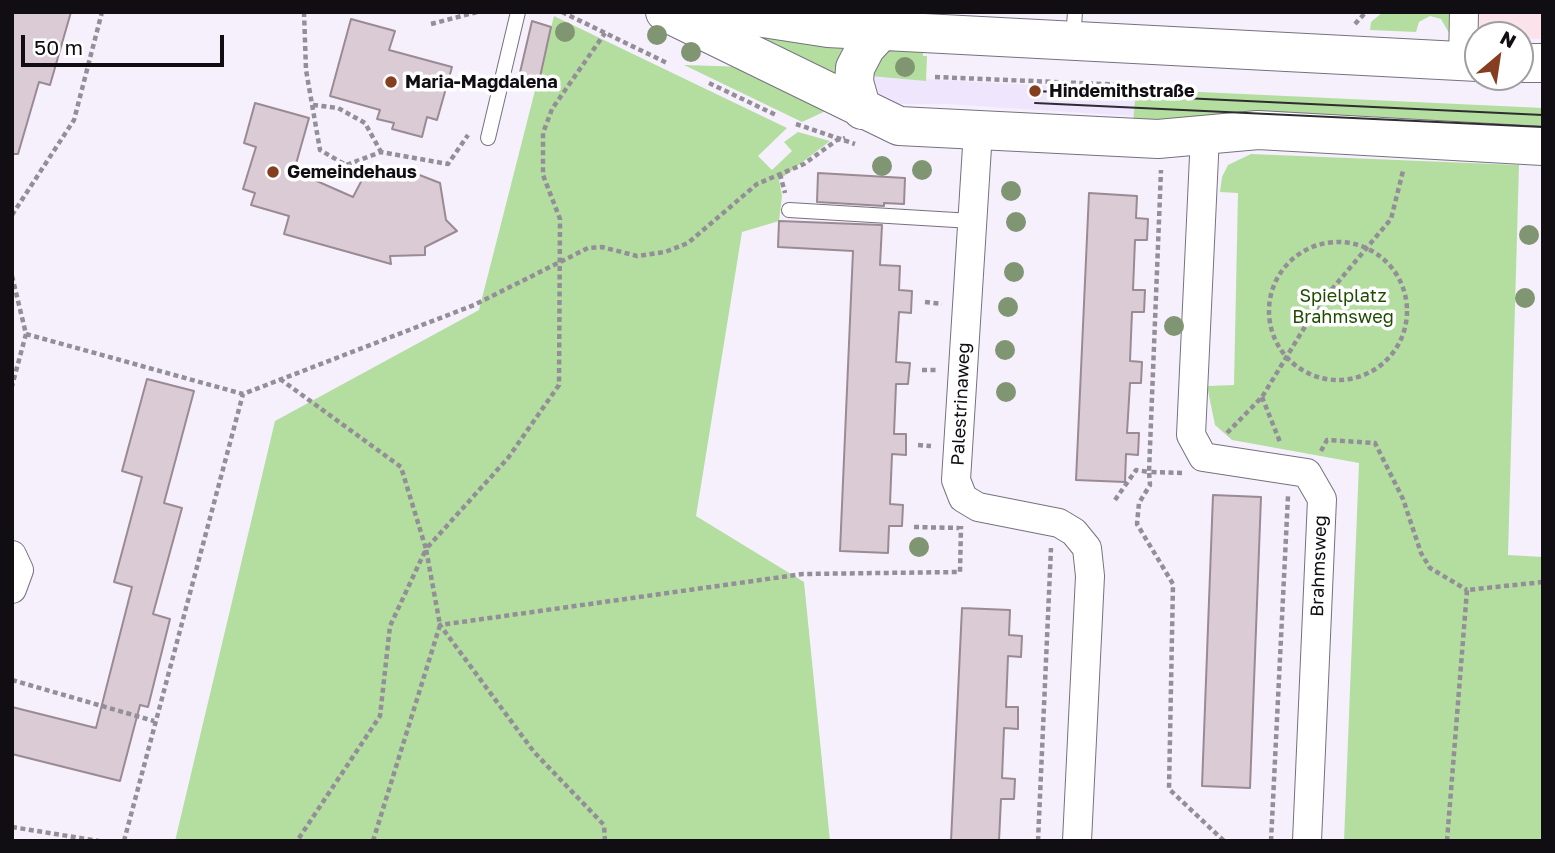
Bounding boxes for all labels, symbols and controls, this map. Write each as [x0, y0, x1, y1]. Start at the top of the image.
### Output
scale bar [24, 21, 228, 65]
north arrow [1464, 21, 1534, 91]
text: N [1497, 25, 1520, 53]
text: 50 m [34, 34, 83, 60]
place label: Maria-Magdalena [405, 71, 558, 93]
marker: Maria-Magdalena [383, 74, 399, 90]
place label: Hindemithstraße [1049, 80, 1195, 102]
marker: Hindemithstraße [1027, 83, 1043, 99]
place label: Gemeindehaus [287, 161, 417, 183]
marker: Gemeindehaus [265, 164, 281, 180]
park label: Spielplatz Brahmsweg [1292, 285, 1394, 328]
street label: Palestrinaweg [947, 342, 975, 466]
street label: Brahmsweg [1306, 515, 1332, 617]

